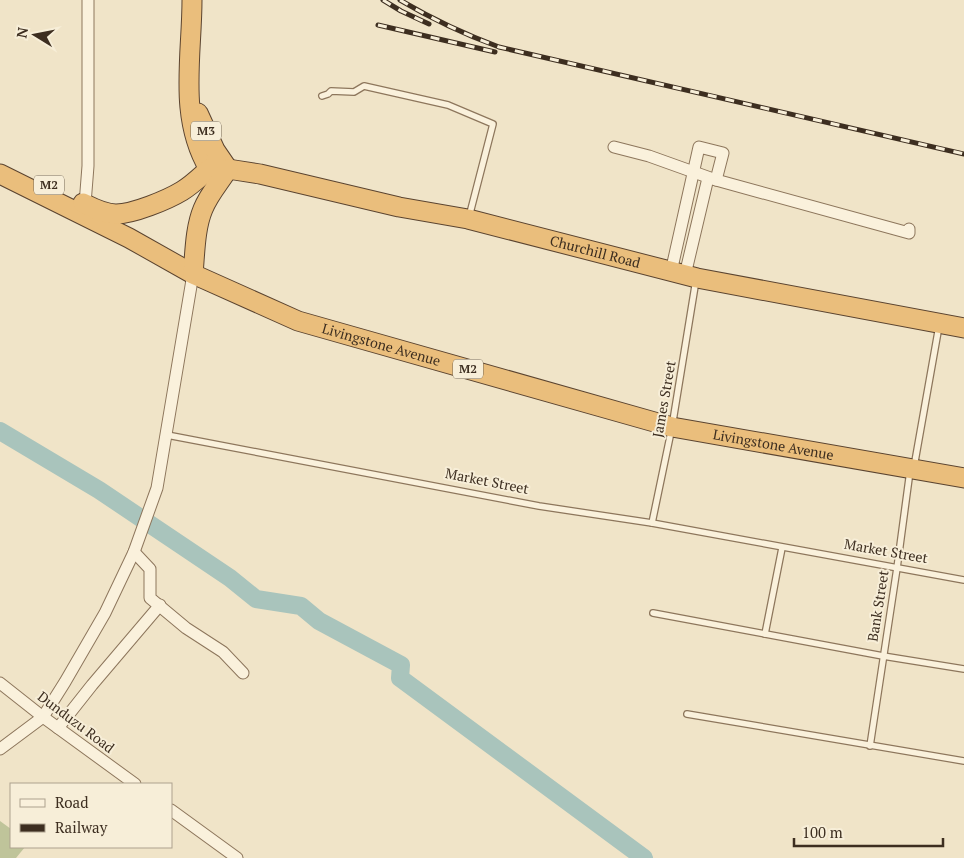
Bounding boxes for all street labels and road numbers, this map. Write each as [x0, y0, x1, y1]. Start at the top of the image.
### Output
road number: M3 [191, 122, 221, 140]
road number: M2 [34, 176, 64, 194]
street label: Churchill Road [548, 231, 643, 272]
street label: Livingstone Avenue [320, 318, 443, 370]
street label: James Street [647, 358, 680, 439]
road number: M2 [453, 359, 483, 378]
street label: Livingstone Avenue [711, 424, 835, 464]
street label: Market Street [444, 463, 531, 498]
street label: Market Street [843, 534, 930, 567]
street label: Bank Street [862, 568, 893, 643]
street label: Dunduzu Road [34, 686, 119, 757]

